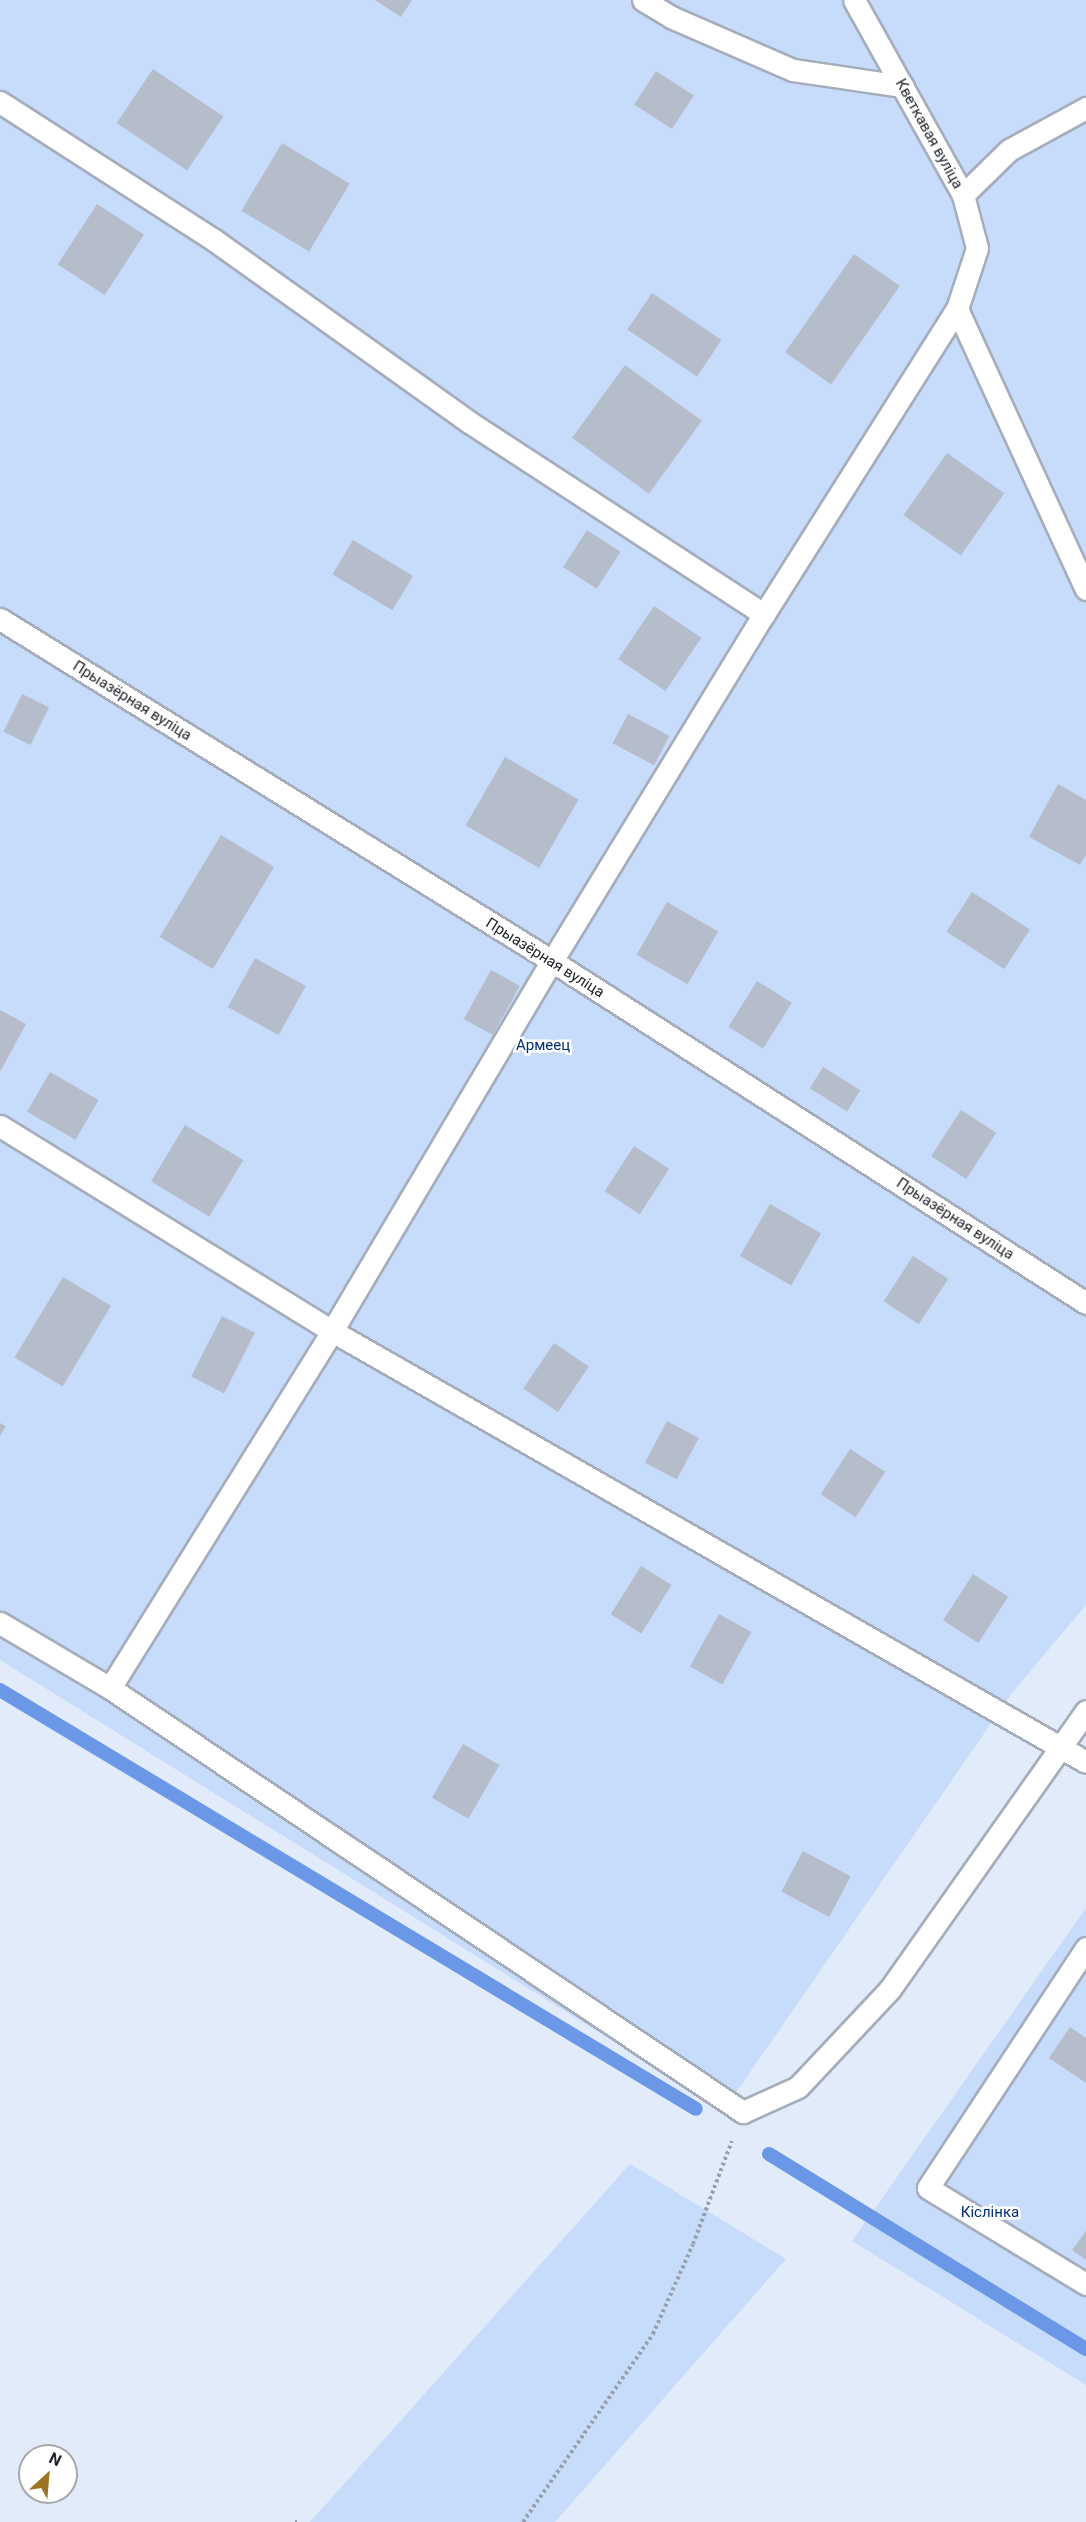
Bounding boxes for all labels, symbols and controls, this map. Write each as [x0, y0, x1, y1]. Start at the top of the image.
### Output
street label: Кветкавая вуліца [891, 76, 967, 192]
street label: Прыазёрная вуліца [69, 657, 195, 745]
street label: Прыазёрная вуліца [482, 914, 608, 1002]
park label: Армеец [516, 1037, 570, 1055]
street label: Прыазёрная вуліца [893, 1174, 1017, 1264]
park label: Кіслінка [961, 2204, 1019, 2222]
north arrow [18, 2444, 78, 2504]
text: N [46, 2448, 64, 2470]

